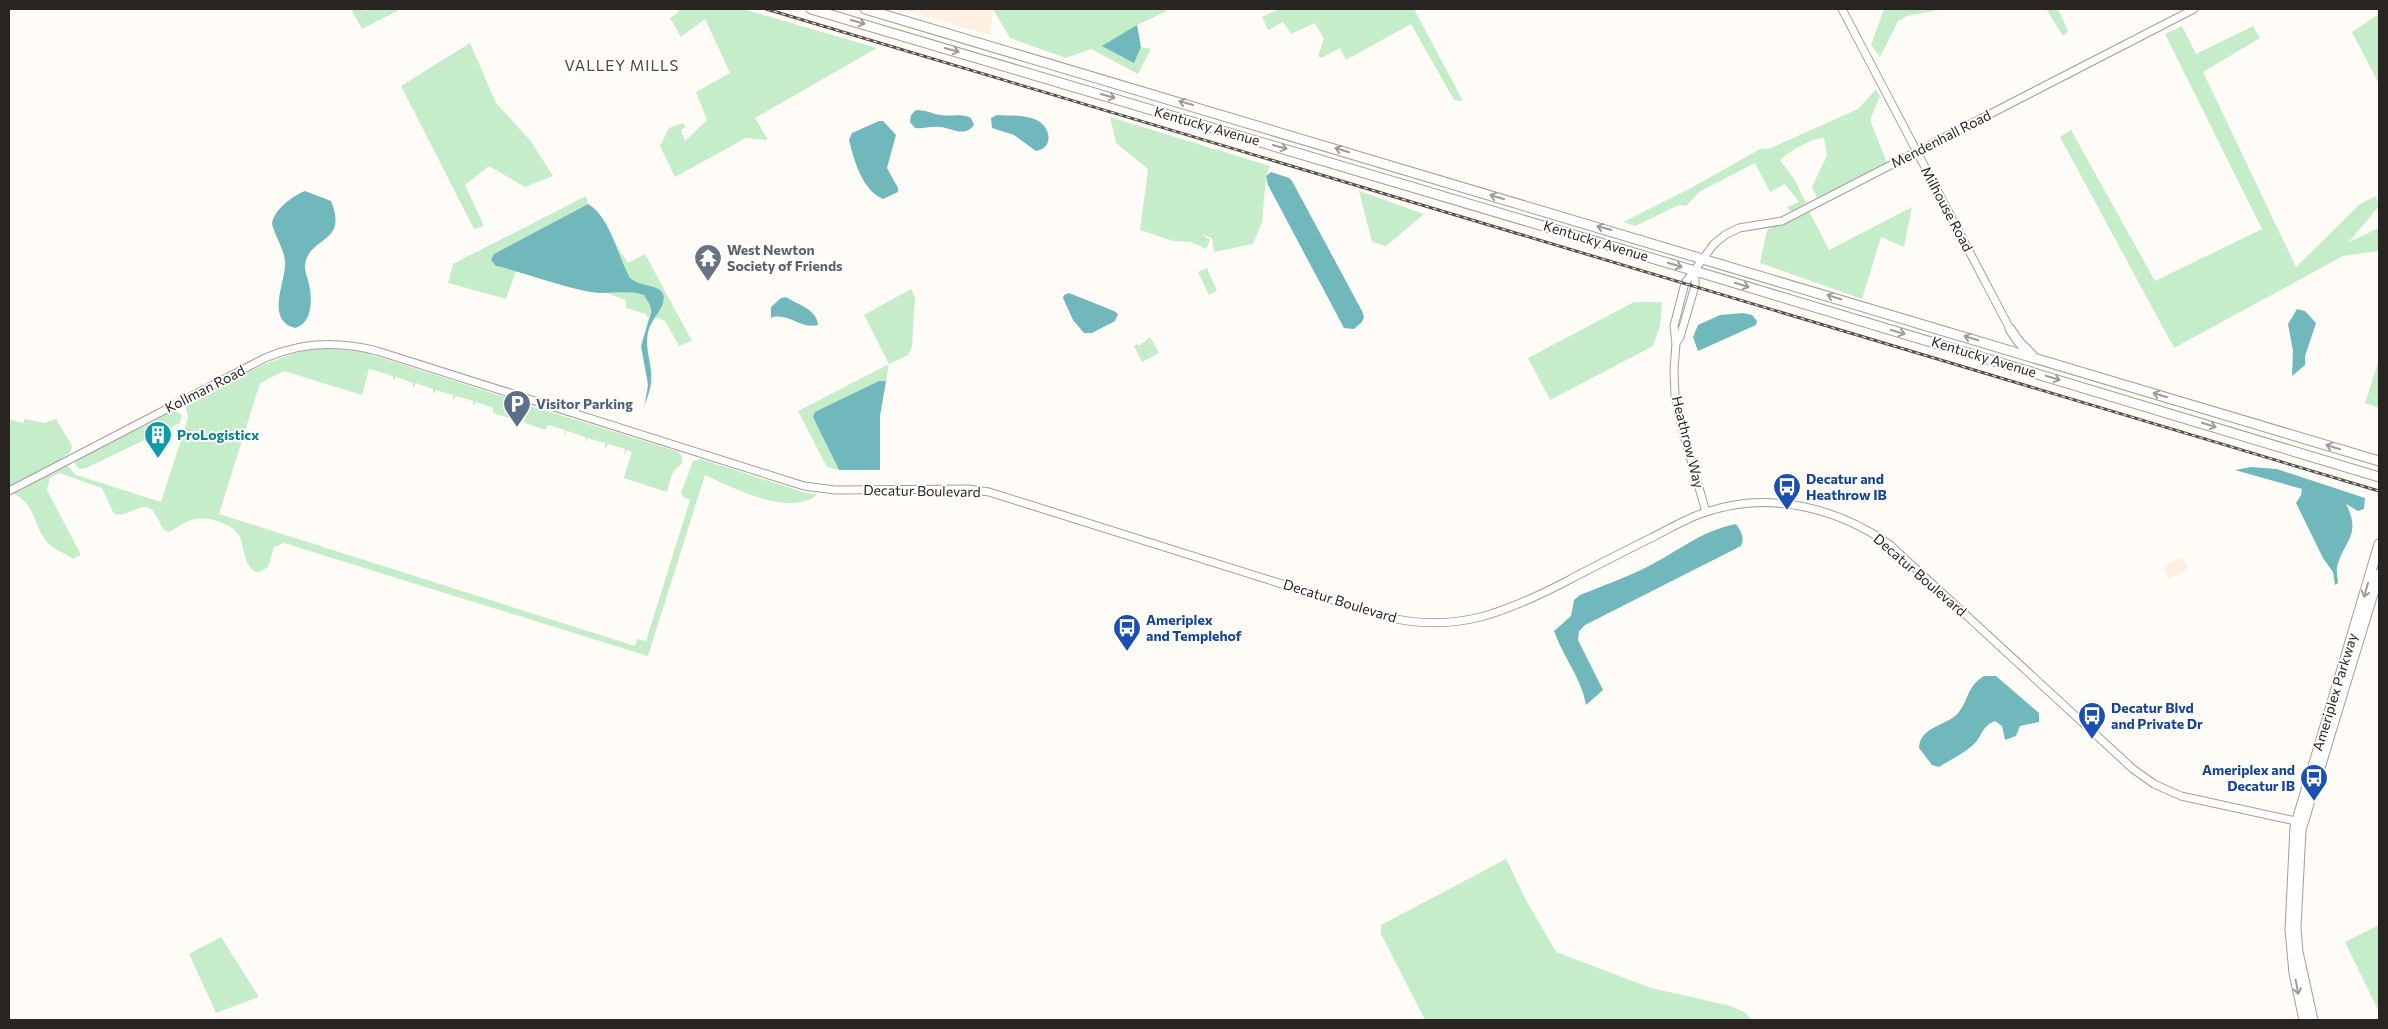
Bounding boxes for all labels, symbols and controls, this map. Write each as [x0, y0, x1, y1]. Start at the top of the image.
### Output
one-way arrow [849, 18, 865, 28]
one-way arrow [943, 46, 959, 56]
district label: VALLEY MILLS [565, 56, 679, 74]
one-way arrow [1099, 92, 1115, 102]
one-way arrow [1178, 98, 1194, 108]
street label: Kentucky Avenue [1152, 102, 1262, 149]
street label: Mendenhall Road [1888, 106, 1994, 171]
one-way arrow [1272, 143, 1288, 153]
one-way arrow [1334, 144, 1350, 154]
street label: Milhouse Road [1918, 163, 1977, 254]
one-way arrow [1490, 191, 1506, 201]
street label: Kentucky Avenue [1542, 216, 1651, 265]
one-way arrow [1597, 223, 1613, 233]
place label: West Newton Society of Friends [727, 241, 843, 274]
temple icon: West Newton Society of Friends [693, 243, 723, 282]
one-way arrow [1667, 260, 1683, 270]
one-way arrow [1734, 280, 1750, 290]
one-way arrow [1826, 291, 1842, 301]
one-way arrow [1889, 327, 1905, 337]
street label: Kentucky Avenue [1930, 332, 2039, 381]
one-way arrow [1963, 332, 1979, 342]
street label: Kollman Road [162, 361, 248, 416]
one-way arrow [2045, 373, 2061, 383]
parking icon: Visitor Parking [502, 389, 532, 428]
one-way arrow [2153, 390, 2169, 399]
street label: Heathrow Way [1669, 394, 1708, 490]
place label: Visitor Parking [536, 395, 633, 412]
building icon: ProLogisticx [143, 420, 173, 459]
one-way arrow [2200, 420, 2216, 430]
place label: ProLogisticx [177, 426, 259, 443]
one-way arrow [2325, 441, 2341, 451]
place label: Decatur and Heathrow IB [1806, 470, 1887, 503]
bus stop icon: Decatur and Heathrow IB [1772, 472, 1802, 511]
street label: Decatur Boulevard [863, 481, 981, 500]
street label: Decatur Boulevard [1870, 530, 1970, 620]
street label: Decatur Boulevard [1281, 575, 1399, 626]
one-way arrow [2360, 582, 2370, 598]
place label: Ameriplex and Templehof [1146, 611, 1242, 644]
bus stop icon: Ameriplex and Templehof [1112, 613, 1142, 652]
street label: Ameriplex Parkway [2308, 631, 2361, 753]
place label: Decatur Blvd and Private Dr [2111, 699, 2203, 732]
bus stop icon: Decatur Blvd and Private Dr [2077, 701, 2107, 740]
place label: Ameriplex and Decatur IB [2202, 761, 2295, 794]
bus stop icon: Ameriplex and Decatur IB [2299, 763, 2329, 802]
one-way arrow [2292, 978, 2302, 994]

